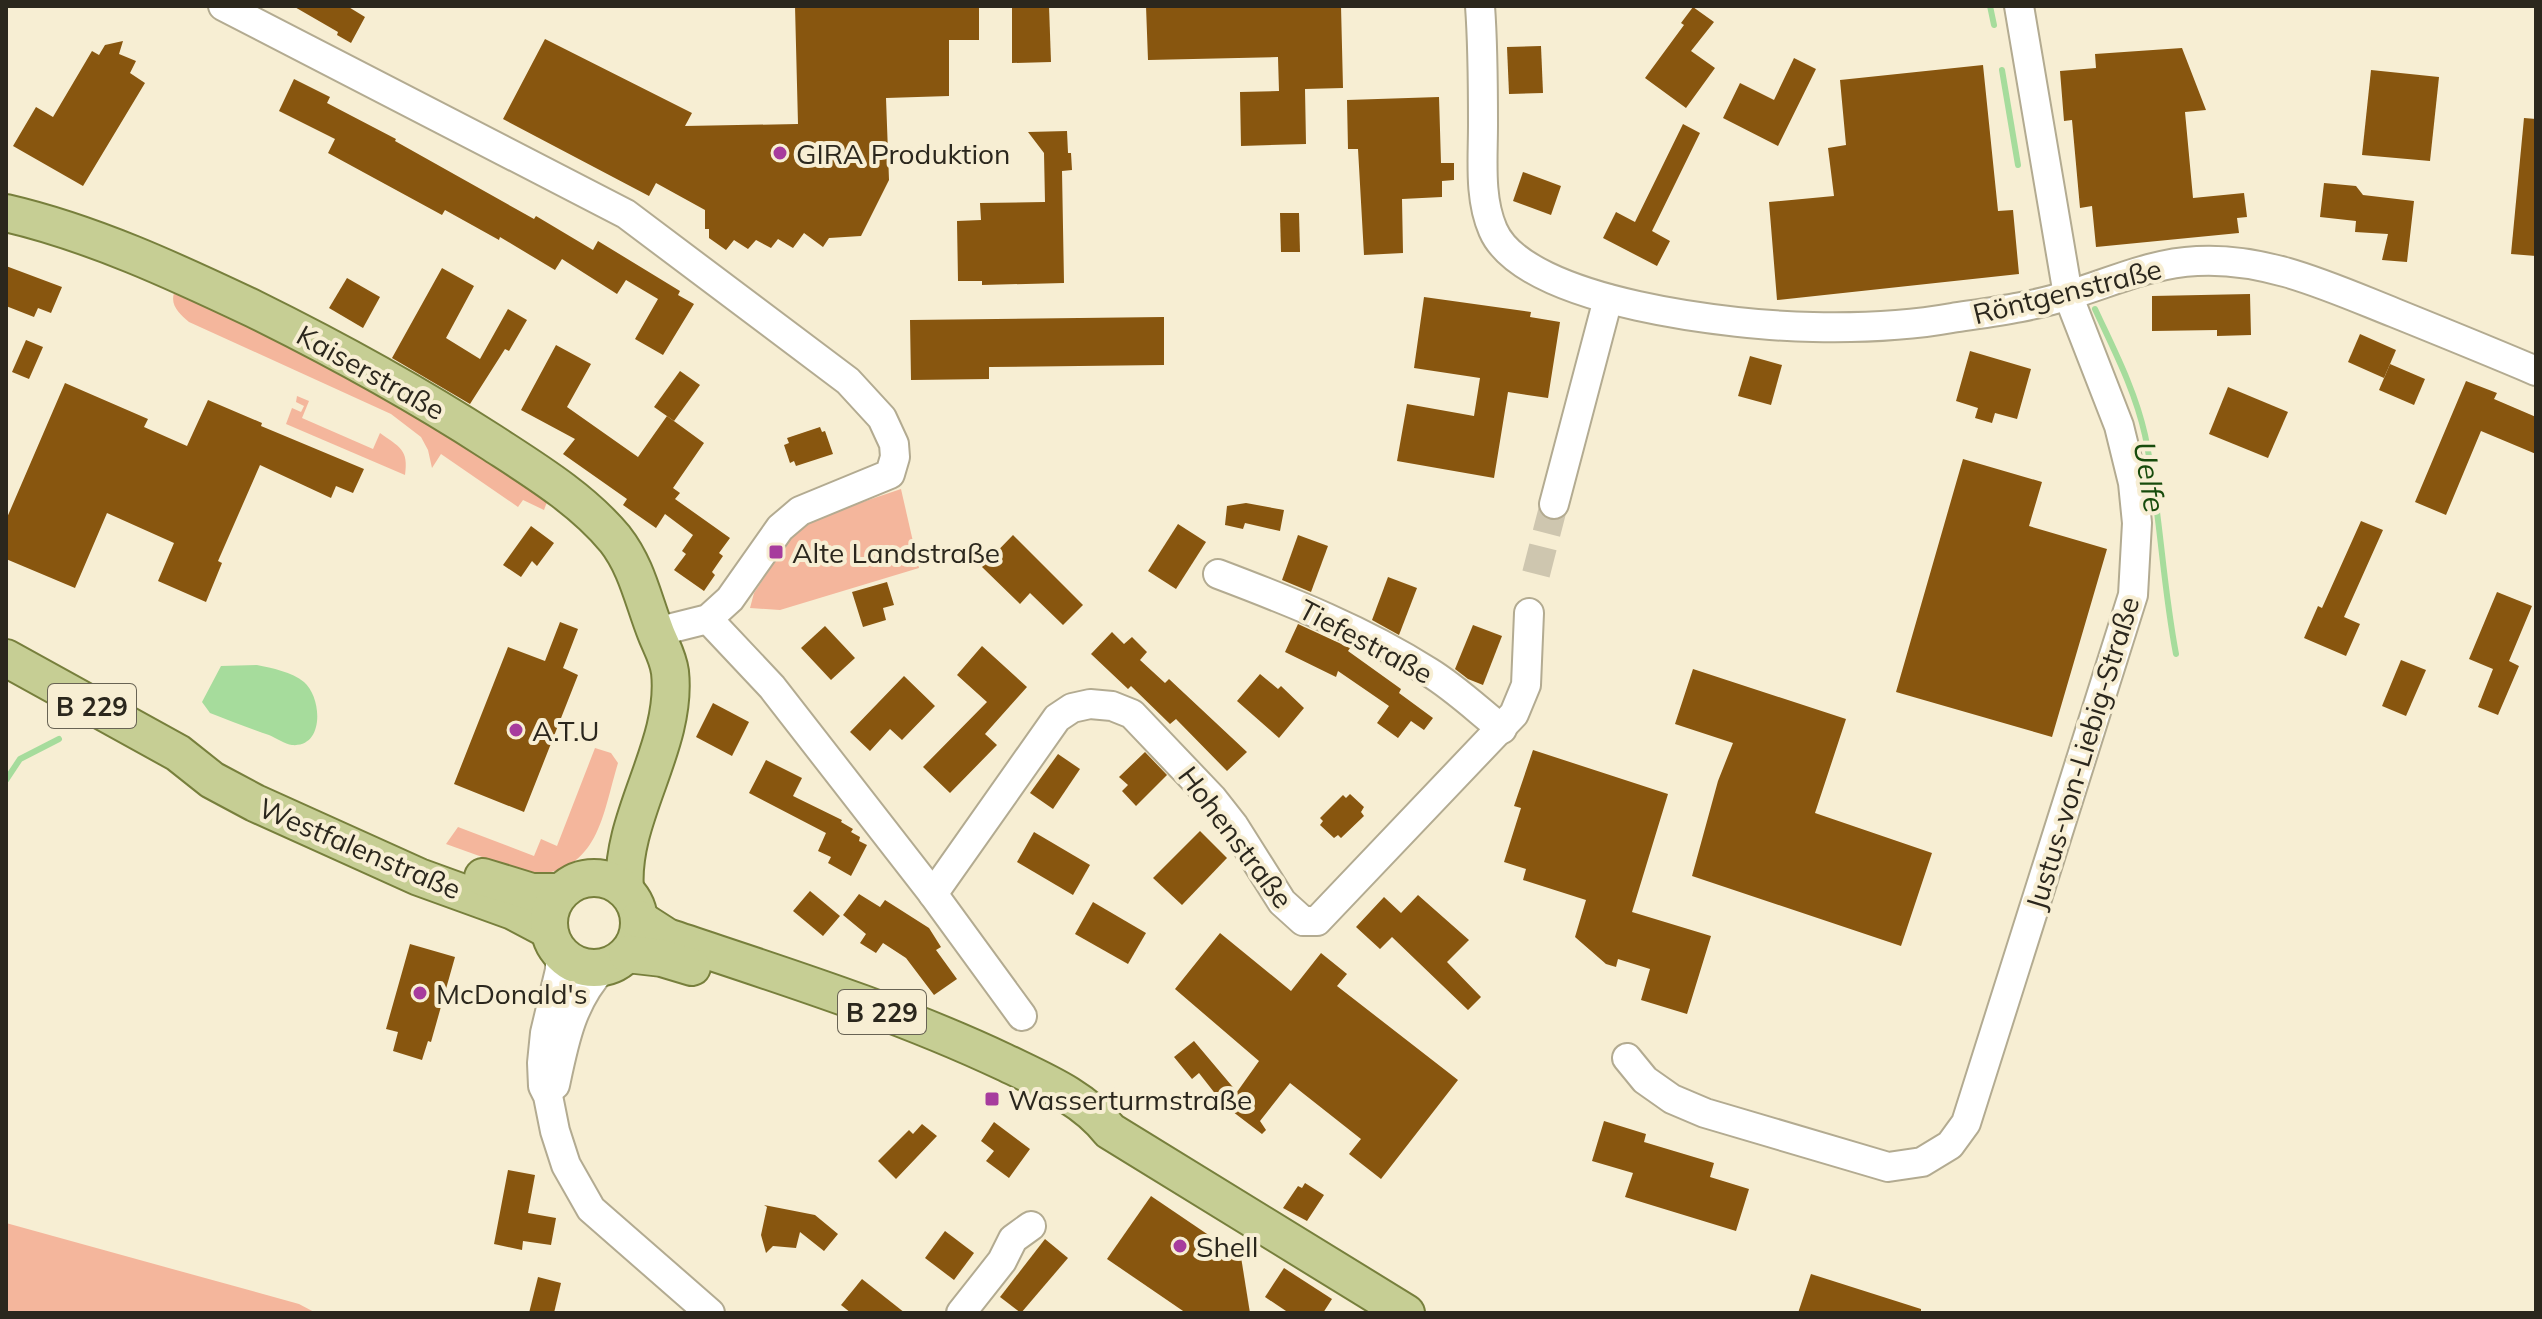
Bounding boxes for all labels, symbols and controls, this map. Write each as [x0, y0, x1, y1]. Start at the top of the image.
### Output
place label: GIRA Produktion [796, 136, 1010, 171]
marker: GIRA Produktion [771, 144, 789, 162]
street label: Röntgenstraße [1969, 251, 2165, 331]
street label: Kaiserstraße [291, 317, 451, 427]
water label: Uelfe [2126, 439, 2174, 515]
place label: Alte Landstraße [792, 535, 1000, 570]
marker: Alte Landstraße [767, 543, 785, 561]
street label: Tiefestraße [1293, 591, 1439, 691]
street label: Justus-von-Liebig-Straße [2018, 592, 2146, 914]
road number: B 229 [48, 684, 136, 728]
place label: A.T.U [532, 713, 599, 748]
marker: A.T.U [507, 721, 525, 739]
street label: Hohenstraße [1171, 759, 1301, 915]
street label: Westfalenstraße [254, 790, 466, 906]
place label: McDonald's [436, 976, 588, 1011]
marker: McDonald's [411, 984, 429, 1002]
road number: B 229 [838, 990, 926, 1034]
place label: Wasserturmstraße [1008, 1082, 1252, 1117]
marker: Wasserturmstraße [983, 1090, 1001, 1108]
place label: Shell [1196, 1229, 1258, 1264]
marker: Shell [1171, 1237, 1189, 1255]

